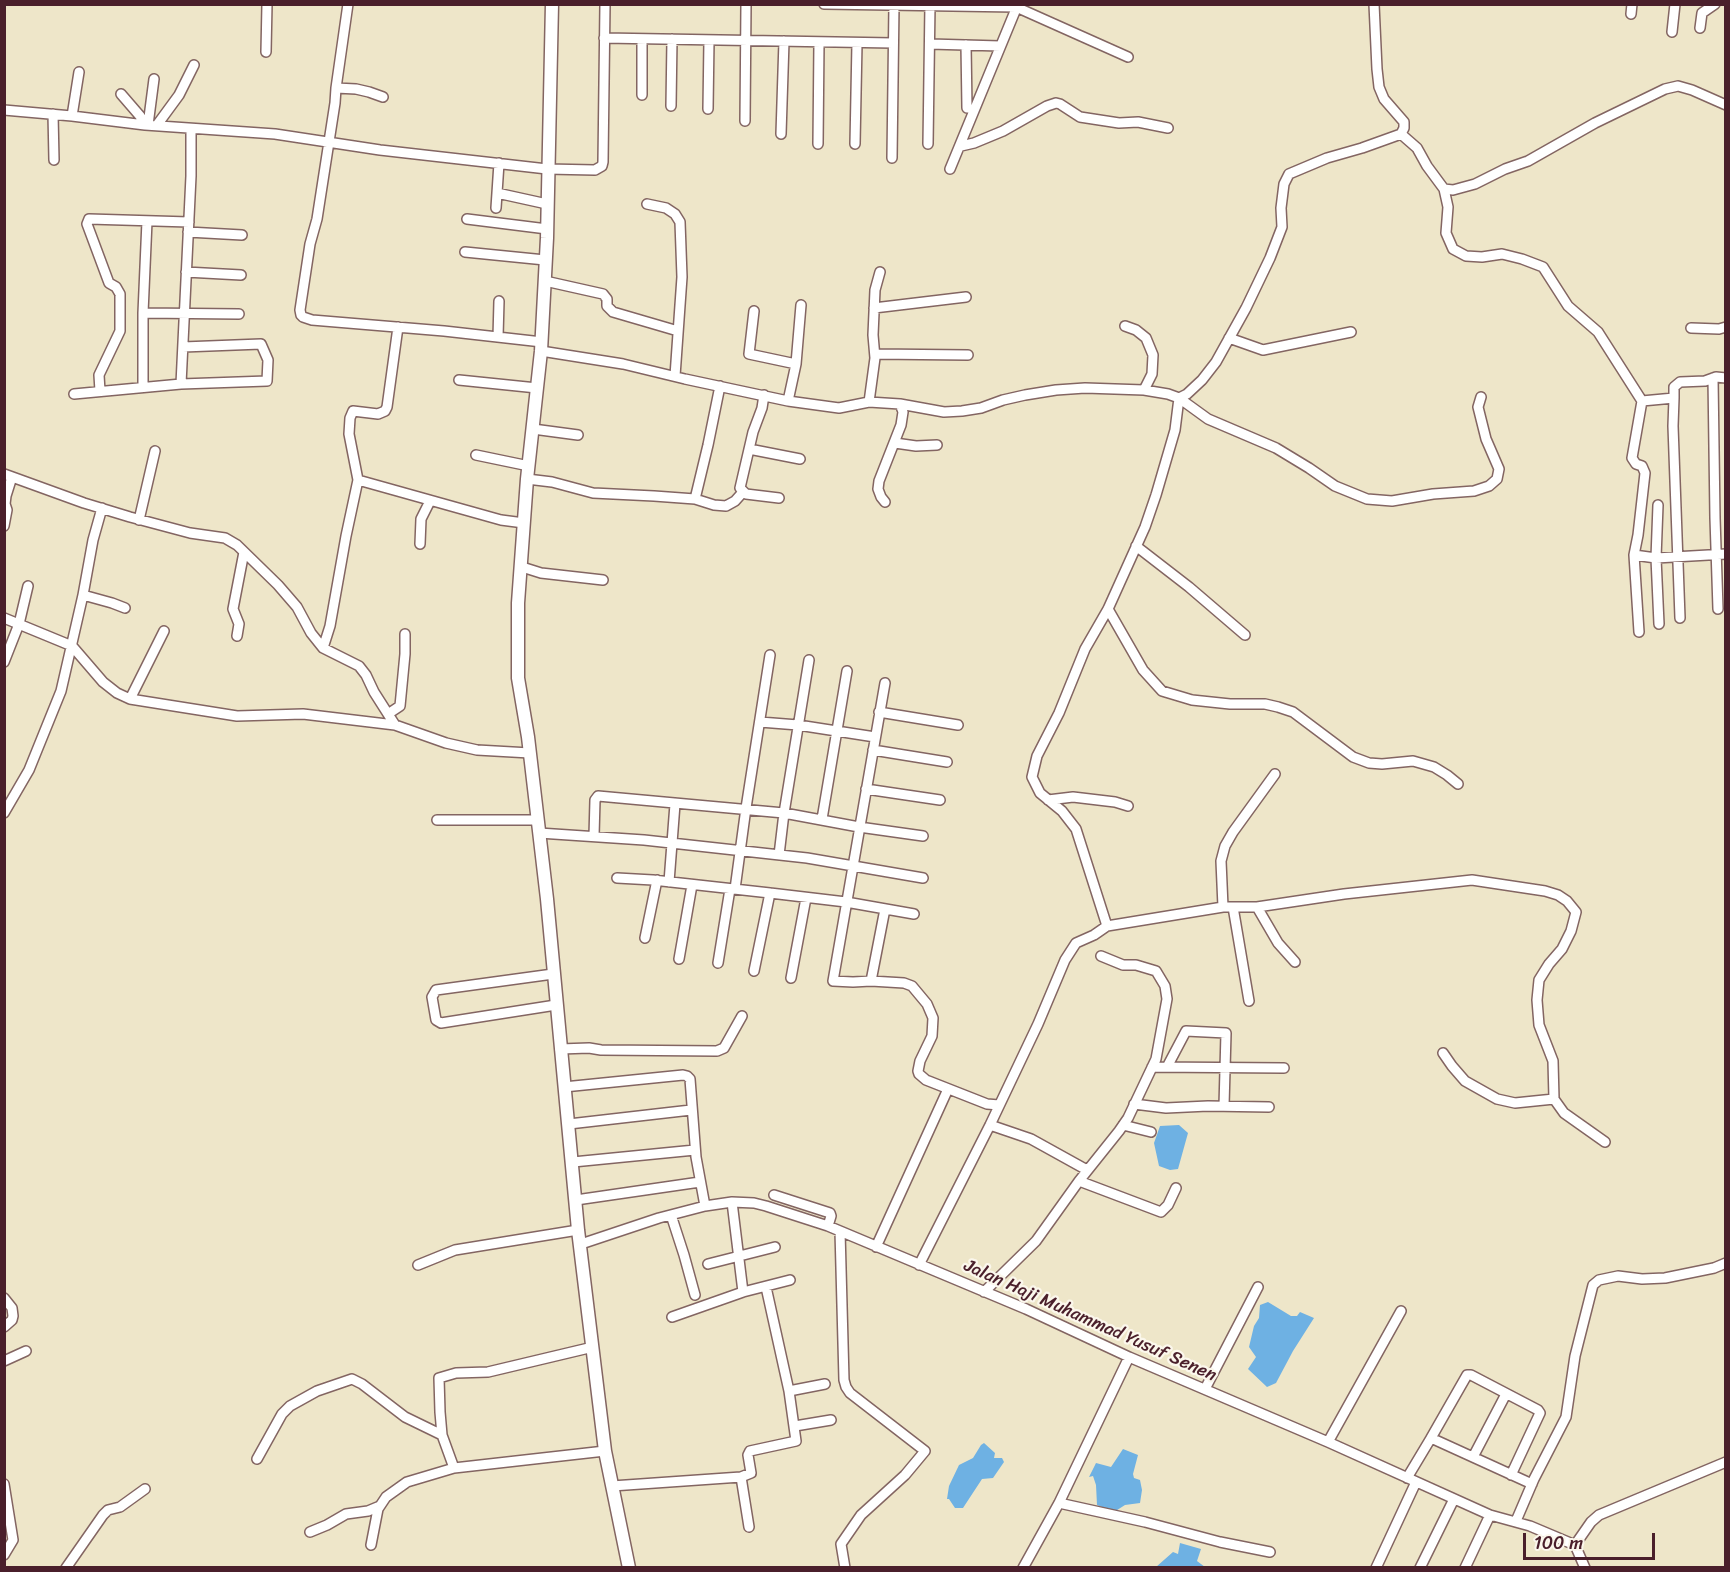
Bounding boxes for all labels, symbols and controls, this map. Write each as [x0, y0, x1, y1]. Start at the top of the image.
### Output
street label: Jalan Haji Muhammad Yusuf Senen [960, 1255, 1220, 1387]
scale bar [1526, 1521, 1658, 1559]
text: 100 m [1534, 1527, 1583, 1559]

